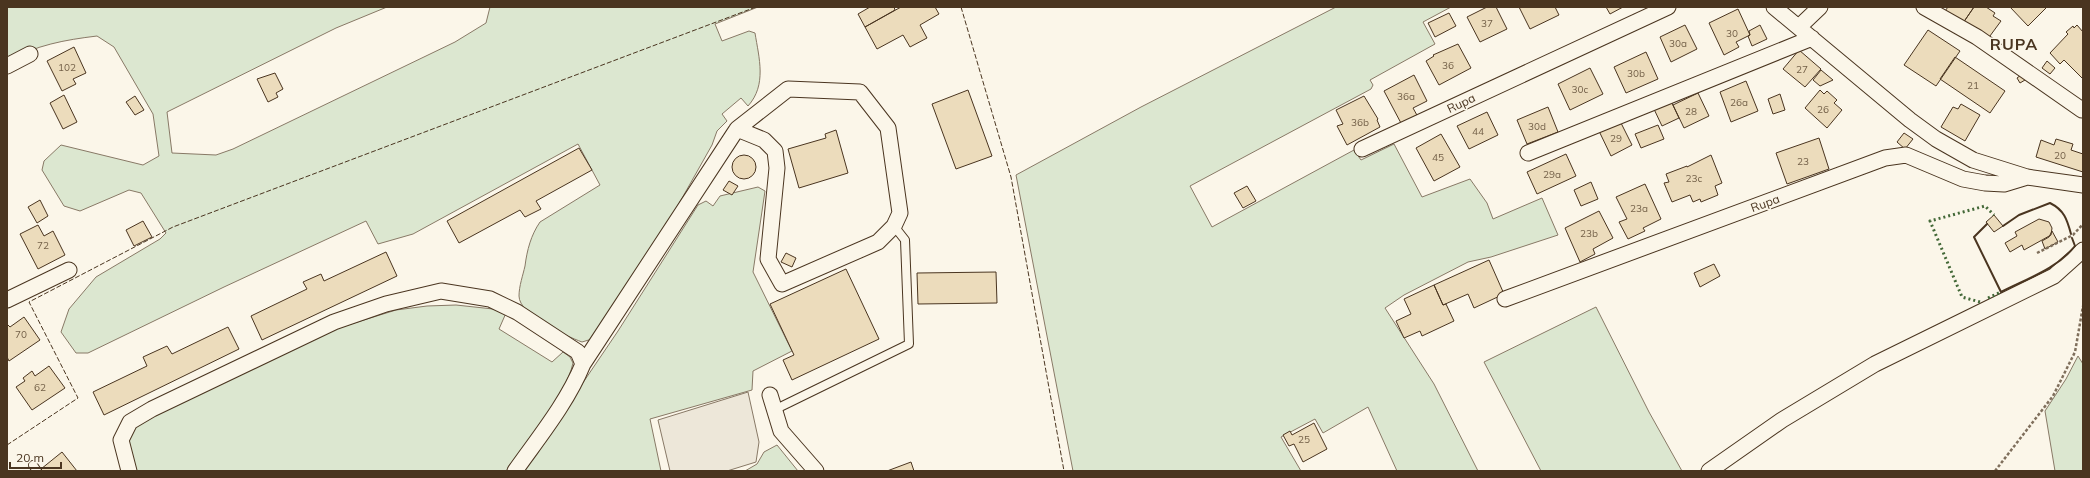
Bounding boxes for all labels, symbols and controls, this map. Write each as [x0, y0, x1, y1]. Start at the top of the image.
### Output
house number: 37 [1481, 17, 1493, 30]
house number: 30 [1726, 27, 1738, 40]
district label: RUPA [1990, 34, 2038, 54]
house number: 30a [1669, 37, 1687, 50]
house number: 36 [1442, 59, 1454, 72]
house number: 102 [58, 61, 76, 74]
house number: 27 [1796, 63, 1808, 76]
house number: 30b [1627, 67, 1645, 80]
house number: 21 [1967, 79, 1979, 92]
house number: 30c [1572, 83, 1589, 96]
house number: 36a [1397, 90, 1415, 103]
street label: Rupa [1444, 90, 1478, 116]
house number: 26a [1730, 96, 1748, 109]
house number: 26 [1817, 103, 1829, 116]
house number: 28 [1685, 105, 1697, 118]
house number: 36b [1351, 116, 1369, 129]
house number: 30d [1528, 120, 1546, 133]
house number: 44 [1472, 125, 1484, 138]
house number: 29 [1610, 132, 1622, 145]
house number: 20 [2054, 149, 2066, 162]
house number: 45 [1432, 151, 1444, 164]
house number: 23 [1797, 155, 1809, 168]
house number: 29a [1543, 168, 1561, 181]
house number: 23c [1686, 172, 1703, 185]
street label: Rupa [1749, 191, 1781, 215]
house number: 23a [1630, 202, 1648, 215]
house number: 23b [1580, 227, 1598, 240]
house number: 72 [37, 239, 49, 252]
house number: 70 [15, 328, 27, 341]
house number: 62 [34, 381, 46, 394]
house number: 25 [1298, 433, 1310, 446]
scale bar [10, 444, 61, 470]
text: 20 m [16, 450, 44, 465]

